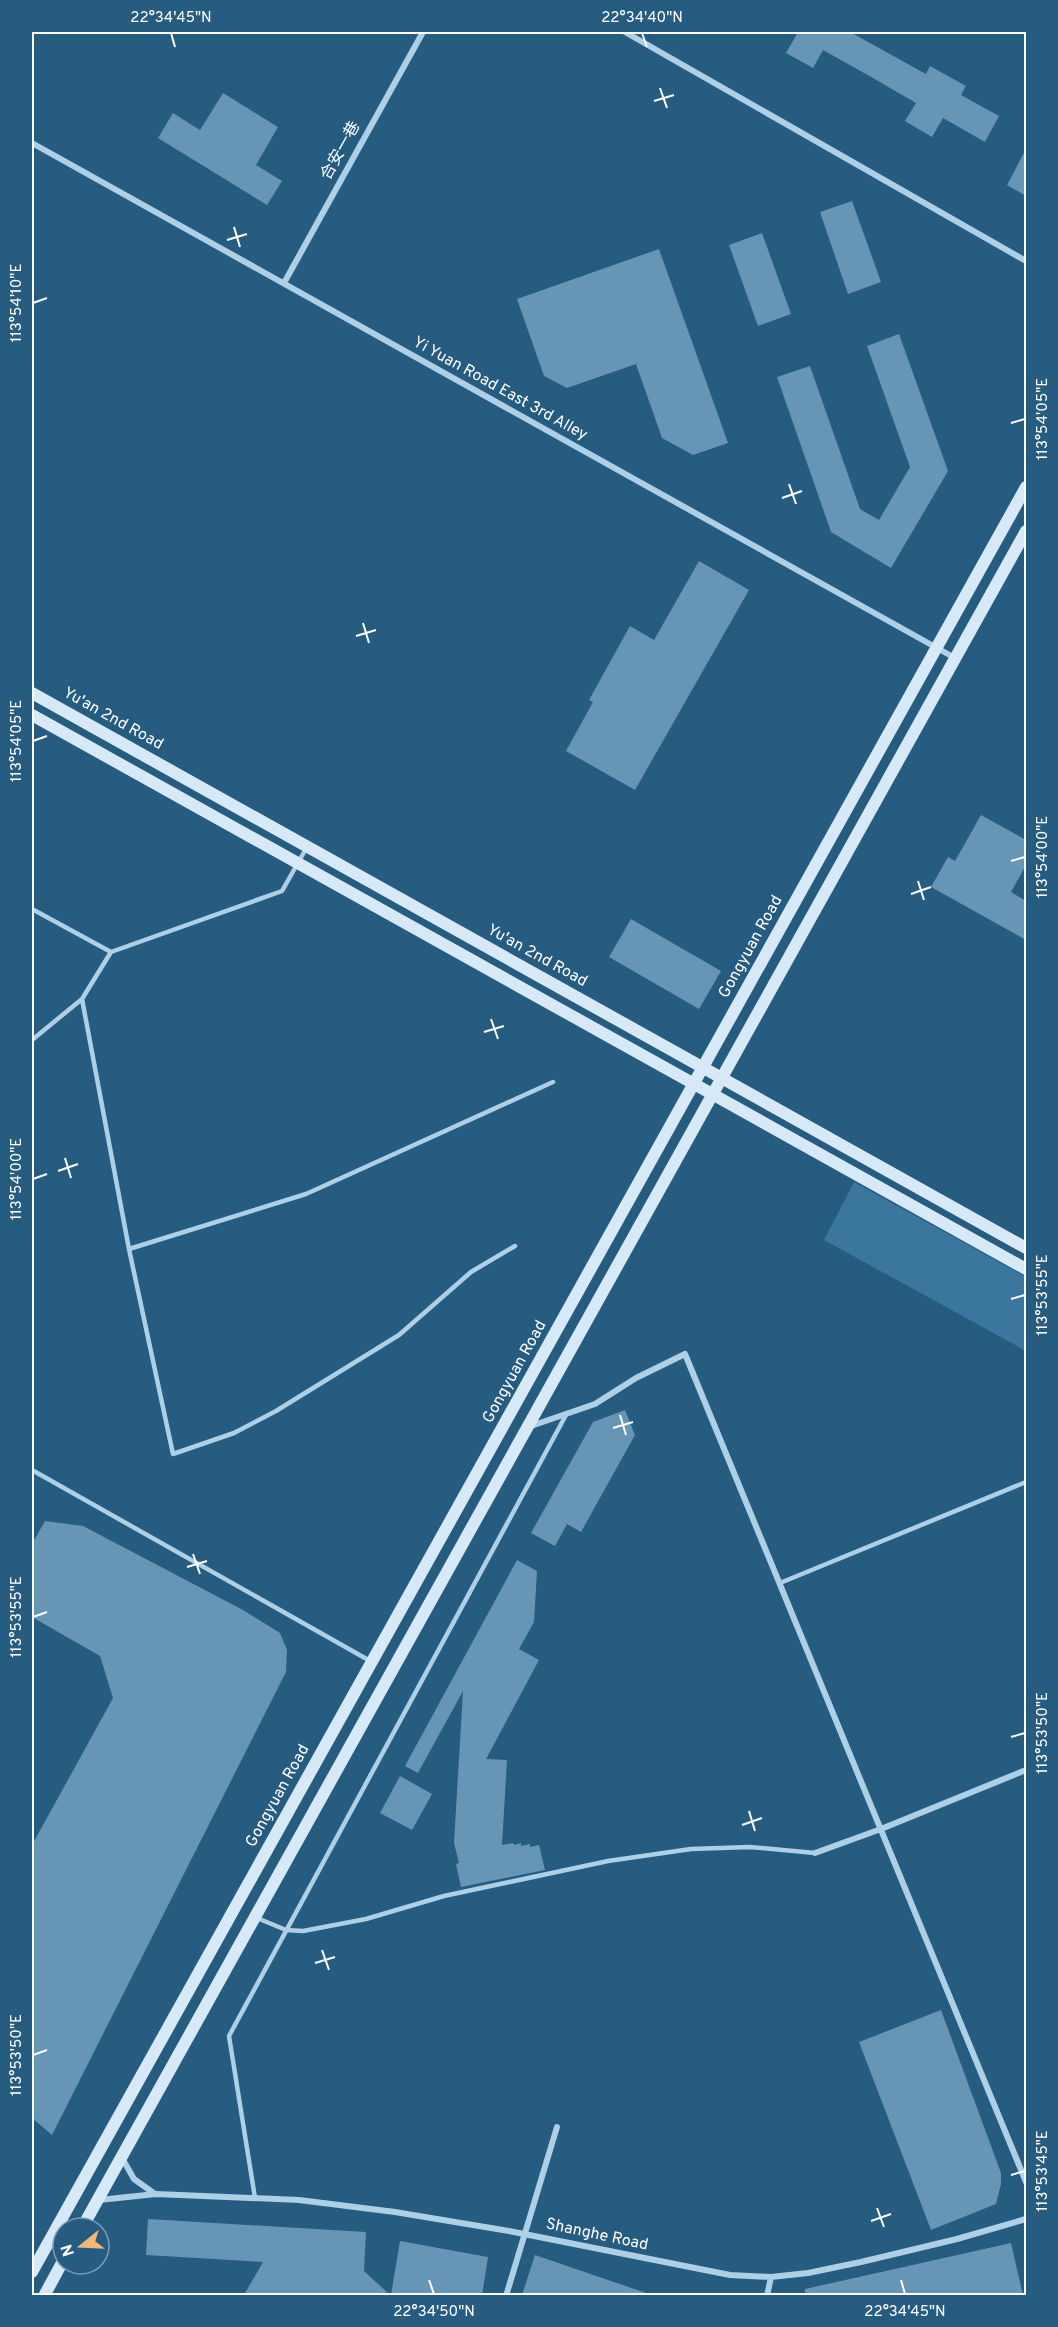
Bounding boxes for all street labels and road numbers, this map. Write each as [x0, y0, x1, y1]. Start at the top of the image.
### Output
street label: 合安一巷 [317, 118, 365, 184]
street label: Yi Yuan Road East 3rd Alley [409, 333, 591, 445]
street label: Yu'an 2nd Road [59, 683, 167, 755]
street label: Gongyuan Road [715, 892, 787, 1002]
street label: Yu'an 2nd Road [483, 920, 591, 992]
street label: Gongyuan Road [479, 1317, 551, 1427]
street label: Gongyuan Road [242, 1741, 314, 1851]
street label: Shanghe Road [544, 2214, 650, 2256]

